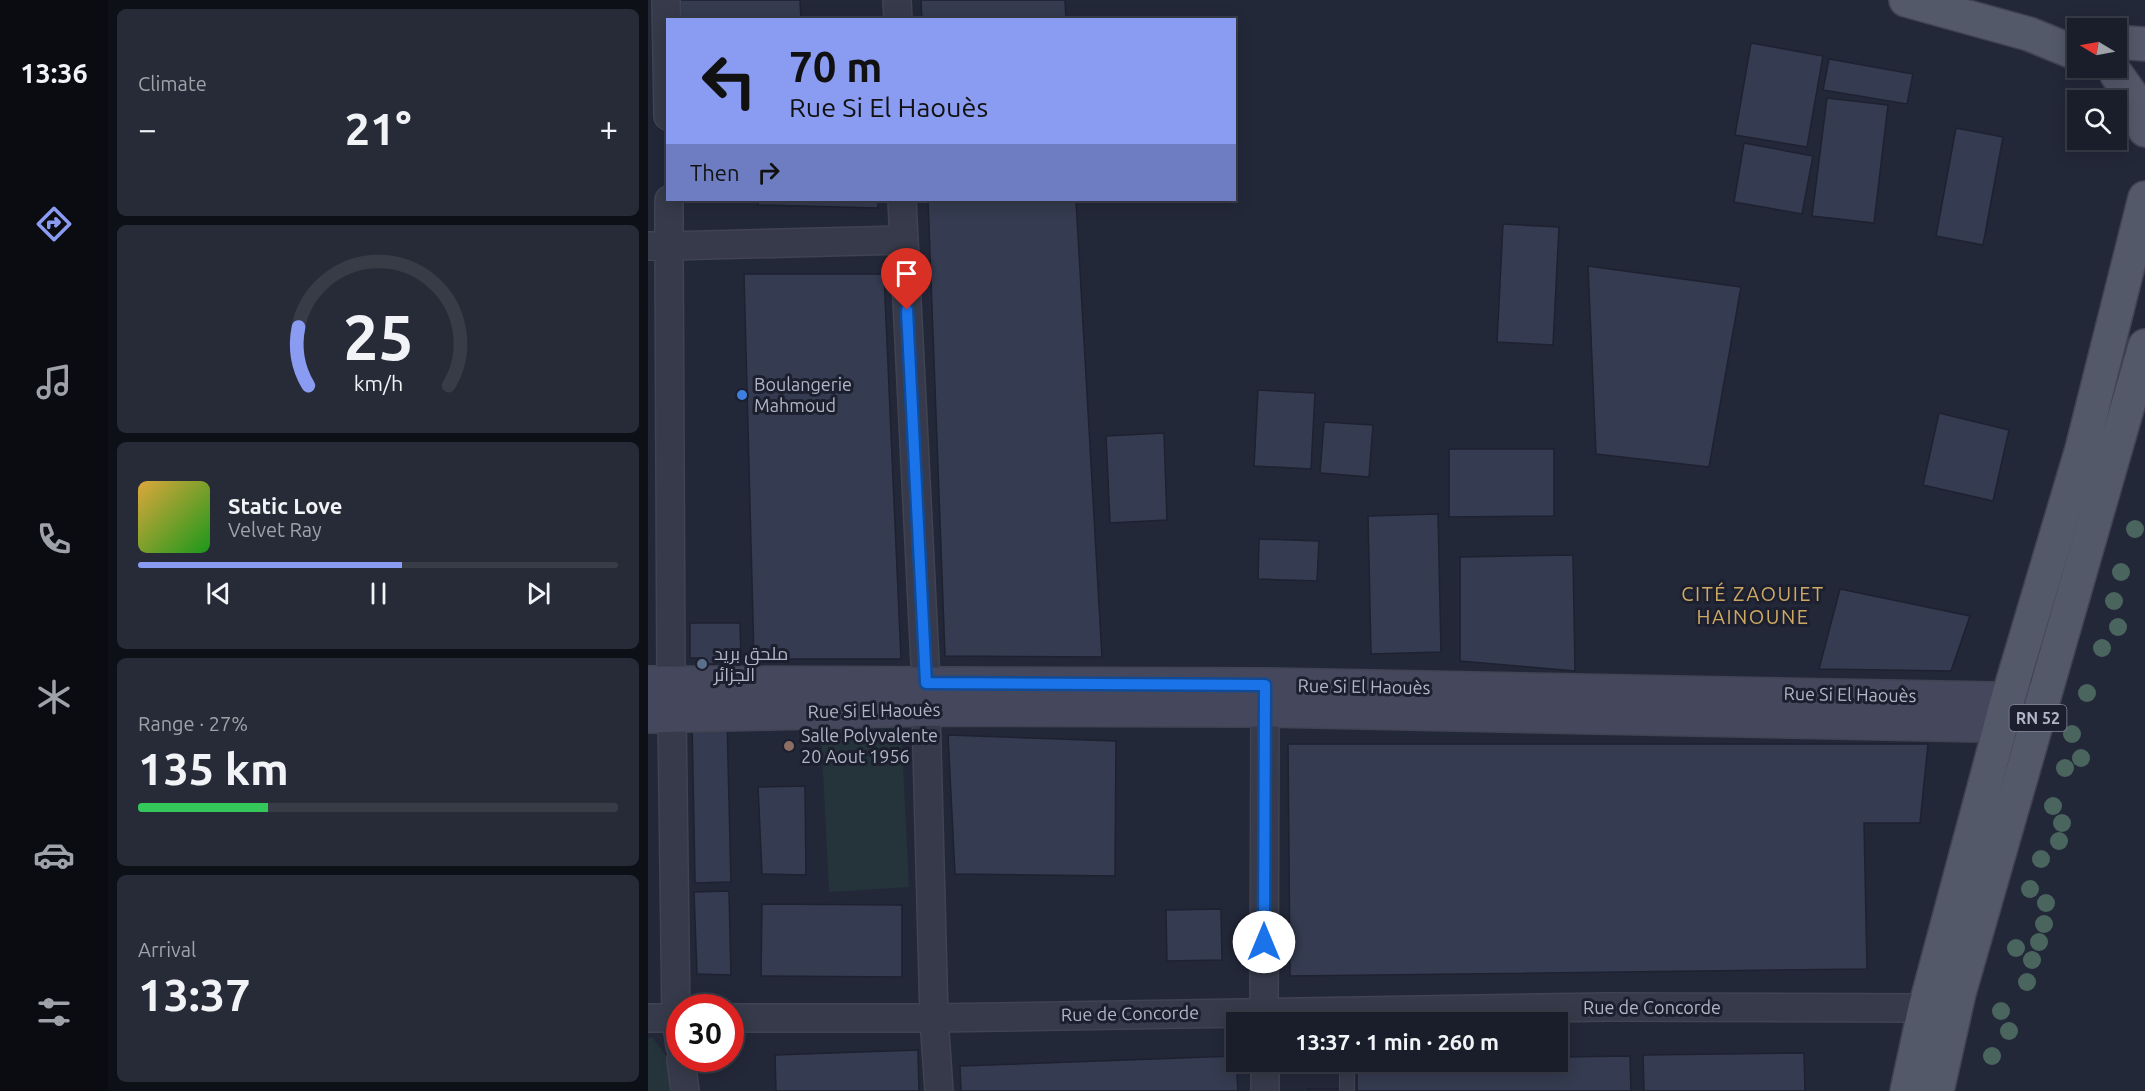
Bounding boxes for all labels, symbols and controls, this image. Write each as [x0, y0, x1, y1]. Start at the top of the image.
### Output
north arrow [2067, 18, 2127, 78]
map controls [2067, 18, 2127, 150]
icon: left [690, 42, 768, 120]
text: 70 m [789, 43, 883, 90]
text: 13:36 [20, 58, 88, 88]
text: Climate [138, 72, 207, 95]
button: search [2067, 90, 2127, 150]
text: Rue Si El Haouès [789, 92, 988, 122]
text: 21° [345, 103, 411, 154]
text: − [138, 110, 157, 147]
text: + [599, 110, 618, 147]
icon: right [752, 156, 785, 189]
text: Then [690, 160, 740, 185]
icon: directions [33, 203, 75, 245]
pin [881, 248, 932, 310]
icon: arrive [890, 257, 923, 290]
text: 25 [343, 302, 413, 372]
icon: music [33, 361, 75, 403]
text: km/h [353, 372, 403, 396]
place label: Boulangerie Mahmoud [754, 374, 852, 415]
marker: Boulangerie Mahmoud [735, 388, 749, 402]
text: Static Love [228, 493, 343, 518]
icon: phone [33, 518, 75, 560]
text: Velvet Ray [228, 518, 322, 541]
icon: previous [202, 577, 235, 610]
icon: pause [362, 577, 395, 610]
icon: next [522, 577, 555, 610]
district label: CITÉ ZAOUIET HAINOUNE [1681, 582, 1825, 628]
place label: ملحق بريد الجزائر [713, 643, 788, 686]
marker: ملحق بريد الجزائر [695, 657, 709, 671]
street label: Rue Si El Haouès [1297, 675, 1431, 697]
icon: climate [33, 676, 75, 718]
street label: Rue Si El Haouès [1783, 683, 1917, 705]
street label: Rue Si El Haouès [807, 699, 941, 721]
road number: RN 52 [2010, 705, 2066, 731]
text: Range · 27% [138, 712, 248, 735]
place label: Salle Polyvalente 20 Aout 1956 [801, 725, 938, 766]
marker: Salle Polyvalente 20 Aout 1956 [782, 739, 796, 753]
text: 135 km [138, 743, 289, 794]
icon: car [33, 834, 75, 876]
position arrow [1232, 910, 1296, 974]
text: Arrival [138, 938, 196, 961]
text: 13:37 [138, 969, 251, 1020]
icon: filters [33, 991, 75, 1033]
speed limit sign: 30 [666, 994, 744, 1072]
street label: Rue de Concorde [1583, 997, 1721, 1017]
street label: Rue de Concorde [1061, 1002, 1199, 1024]
text: 13:37 · 1 min · 260 m [1295, 1029, 1499, 1054]

